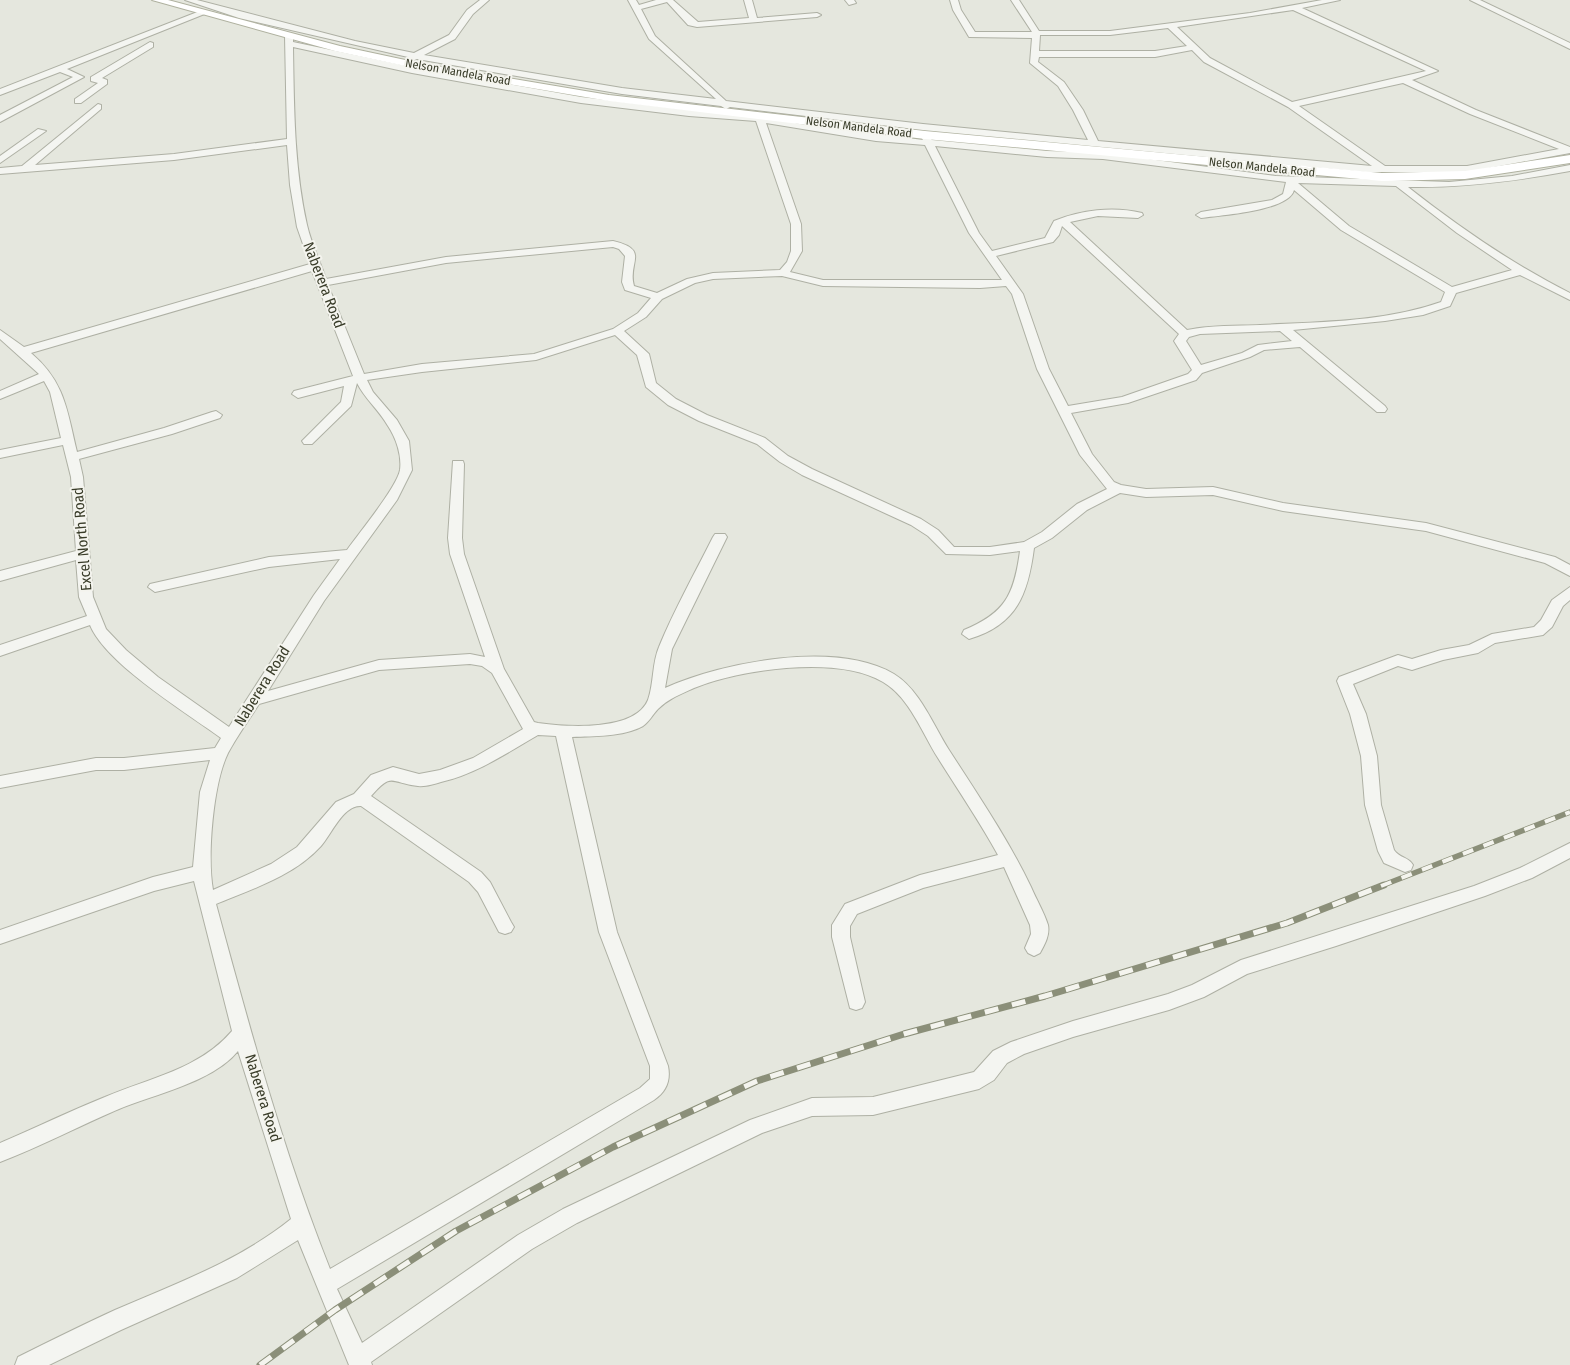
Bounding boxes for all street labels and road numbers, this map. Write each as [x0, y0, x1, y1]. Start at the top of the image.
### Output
street label: Nelson Mandela Road [404, 56, 512, 88]
street label: Nelson Mandela Road [805, 114, 913, 140]
street label: Nelson Mandela Road [1208, 154, 1316, 180]
street label: Naberera Road [299, 239, 349, 331]
street label: Excel North Road [68, 486, 96, 592]
street label: Naberera Road [230, 643, 294, 729]
street label: Naberera Road [241, 1052, 285, 1144]

